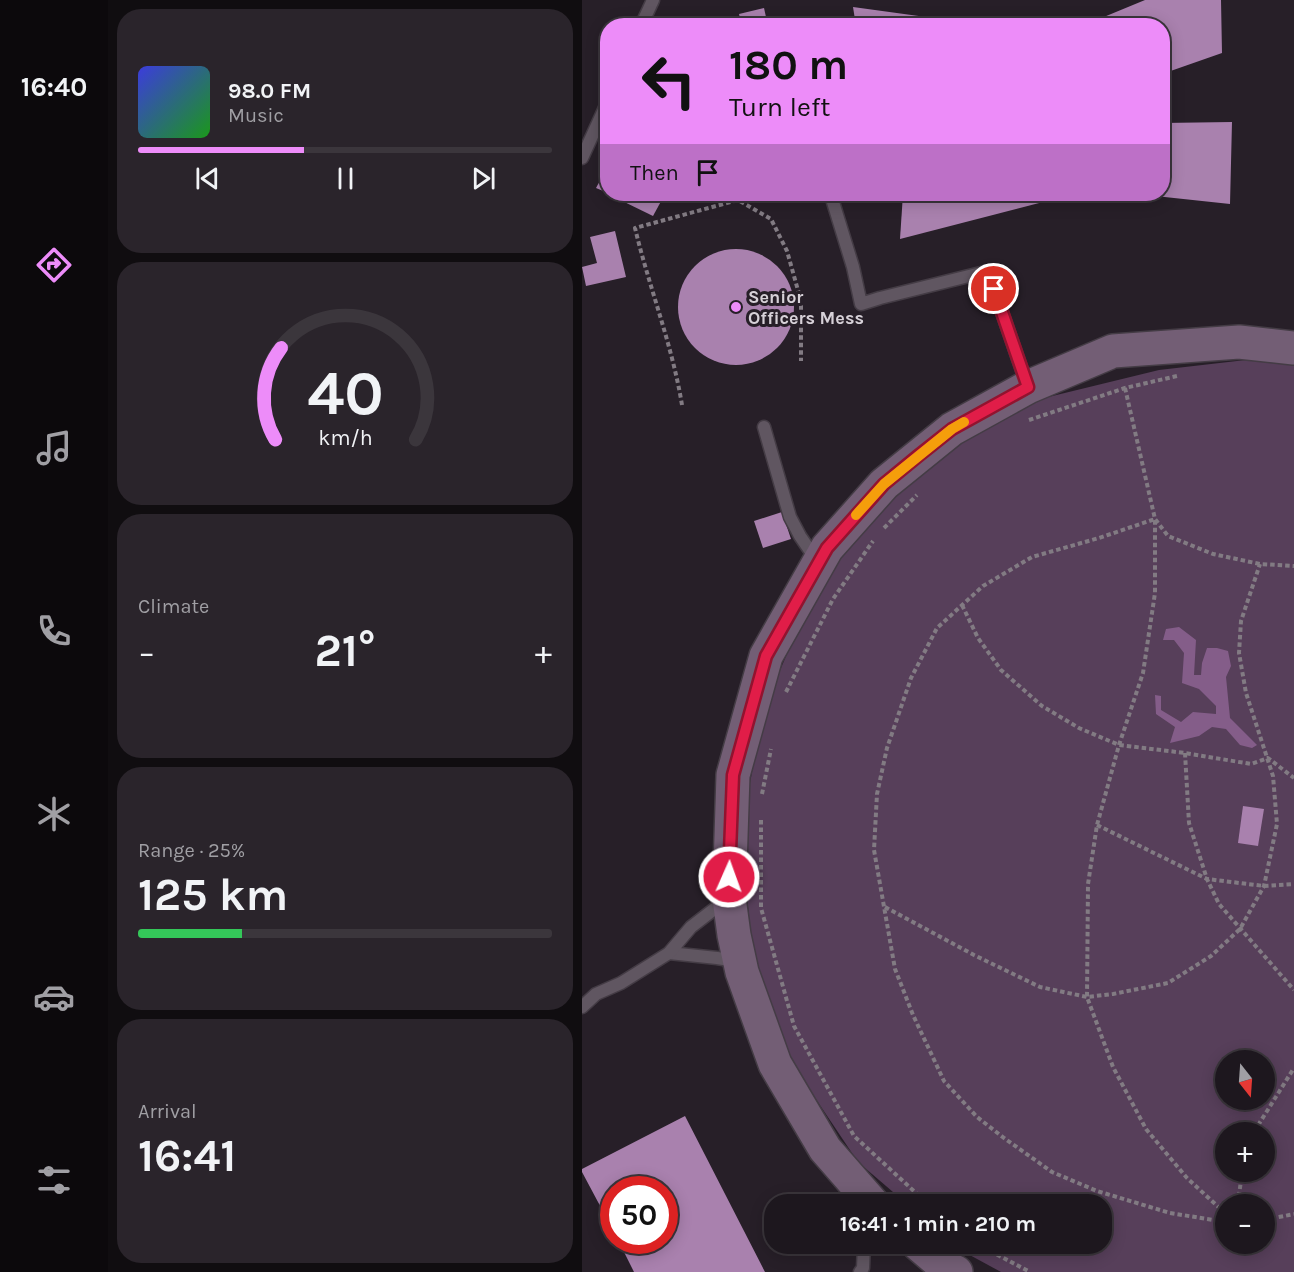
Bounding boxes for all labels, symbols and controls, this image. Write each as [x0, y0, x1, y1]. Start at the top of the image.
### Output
text: 180 m [729, 40, 848, 90]
icon: left [630, 42, 708, 120]
text: 16:40 [21, 71, 87, 103]
text: 98.0 FM [228, 78, 311, 104]
text: Turn left [729, 91, 830, 123]
text: Music [228, 104, 284, 127]
icon: arrive [691, 156, 724, 189]
text: Then [630, 160, 679, 186]
icon: previous [191, 162, 224, 195]
icon: pause [329, 162, 362, 195]
icon: next [467, 162, 500, 195]
icon: directions [33, 244, 75, 286]
pin [968, 263, 1019, 314]
icon: arrive [977, 272, 1010, 305]
place label: Senior Officers Mess [748, 286, 864, 329]
marker: Senior Officers Mess [729, 300, 743, 314]
text: 40 [307, 358, 383, 431]
text: km/h [318, 426, 372, 451]
icon: music [33, 427, 75, 469]
text: Climate [138, 595, 209, 618]
icon: phone [33, 610, 75, 652]
text: 21° [315, 625, 375, 677]
text: − [138, 633, 155, 671]
text: + [535, 633, 552, 671]
icon: climate [33, 793, 75, 835]
text: Range · 25% [138, 839, 245, 862]
position arrow [697, 845, 761, 909]
text: 125 km [138, 869, 288, 921]
icon: car [33, 976, 75, 1018]
north arrow [1215, 1050, 1275, 1110]
map controls [1215, 1050, 1275, 1254]
text: Arrival [138, 1100, 197, 1123]
button: + [1215, 1122, 1275, 1182]
text: 16:41 [138, 1130, 236, 1182]
icon: filters [33, 1159, 75, 1201]
speed limit sign: 50 [600, 1176, 678, 1254]
button: − [1215, 1194, 1275, 1254]
text: 16:41 · 1 min · 210 m [840, 1211, 1036, 1237]

